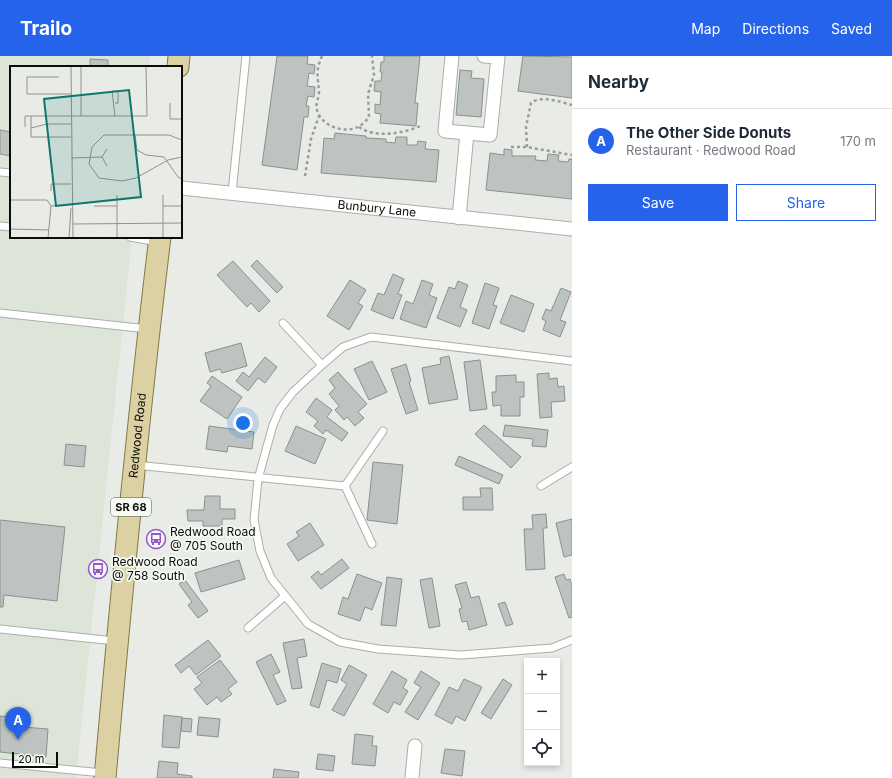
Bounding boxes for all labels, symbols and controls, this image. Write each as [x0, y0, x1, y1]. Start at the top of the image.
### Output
text: Trailo [20, 17, 72, 40]
text: Map [691, 20, 720, 37]
text: Directions [742, 20, 809, 37]
text: Saved [831, 20, 872, 37]
inset map [10, 66, 182, 238]
text: Nearby [588, 72, 649, 92]
text: The Other Side Donuts [626, 123, 791, 142]
text: A [596, 133, 606, 149]
text: 170 m [840, 133, 876, 149]
text: Restaurant · Redwood Road [626, 142, 796, 158]
button: Save [588, 184, 728, 221]
button: Share [736, 184, 876, 221]
street label: Bunbury Lane [337, 196, 417, 220]
street label: Redwood Road [125, 392, 149, 479]
your location [233, 413, 253, 433]
road number: SR 68 [111, 498, 151, 516]
place label: Redwood Road @ 705 South [170, 524, 256, 553]
bus stop icon: Redwood Road @ 705 South [145, 528, 167, 550]
place label: Redwood Road @ 758 South [112, 554, 198, 583]
bus stop icon: Redwood Road @ 758 South [87, 558, 109, 580]
map controls [524, 658, 560, 766]
button: + [524, 658, 560, 694]
button: − [524, 694, 560, 730]
pin: A [5, 707, 31, 740]
button: locate [524, 730, 560, 766]
scale bar [12, 750, 58, 769]
text: 20 m [18, 752, 44, 766]

